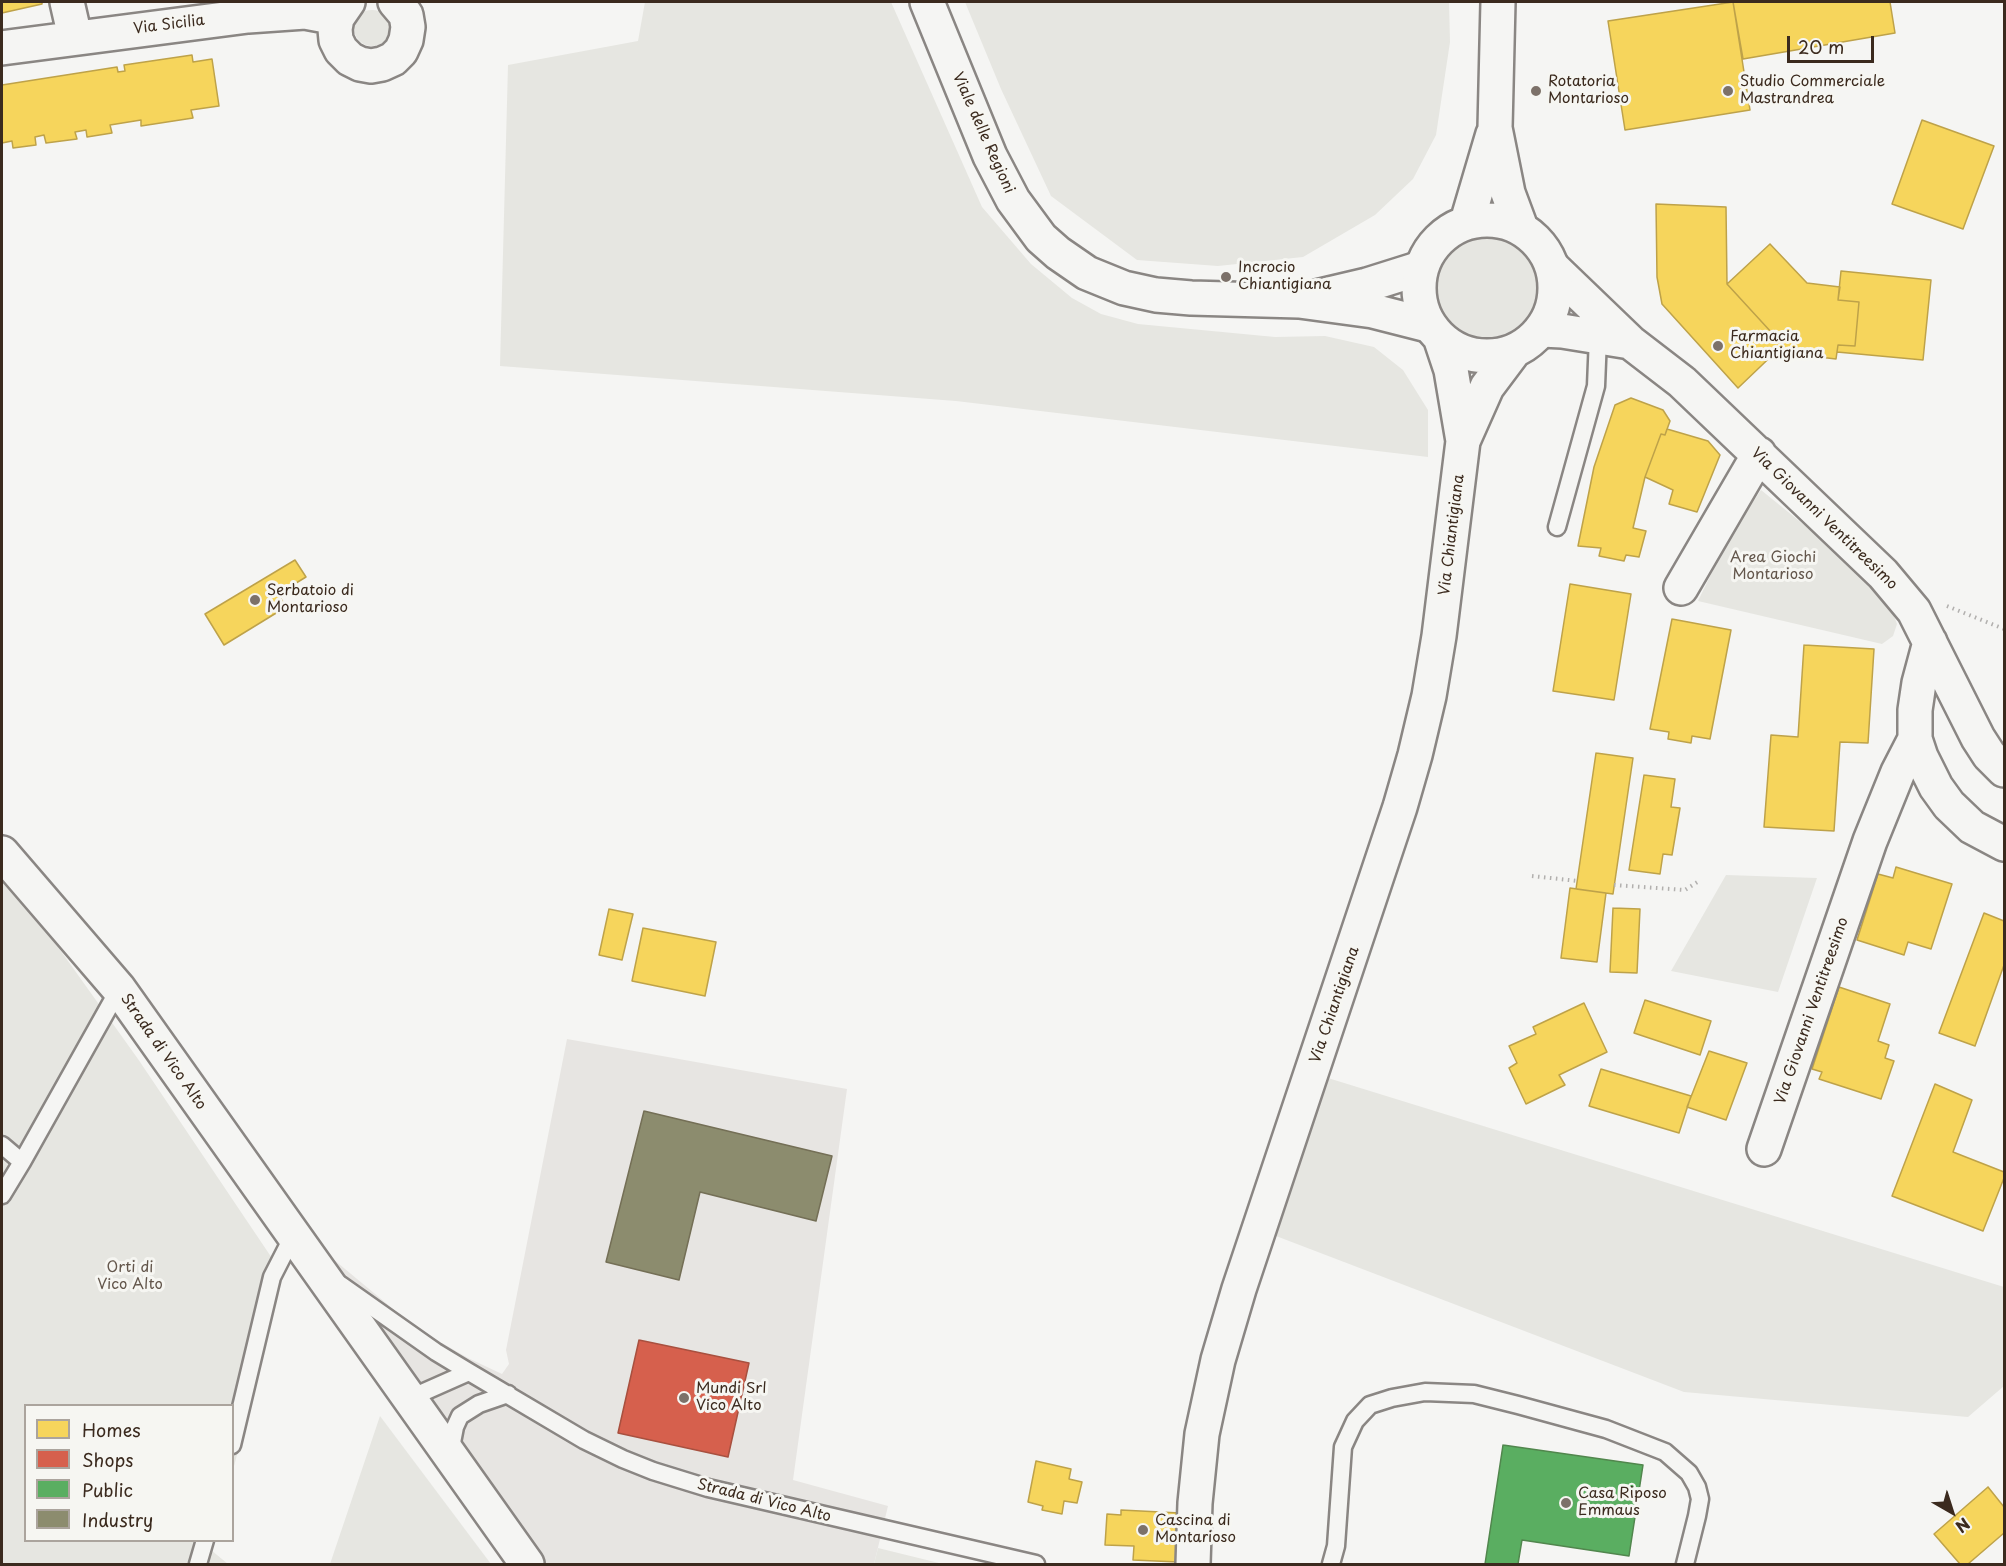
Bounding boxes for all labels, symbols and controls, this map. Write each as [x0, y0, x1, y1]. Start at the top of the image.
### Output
street label: Via Sicilia [132, 12, 206, 38]
scale bar [1790, 24, 1877, 62]
text: 20 m [1798, 33, 1844, 60]
street label: Viale delle Regioni [948, 70, 1018, 196]
place label: Rotatoria Montarioso [1548, 73, 1629, 108]
place label: Studio Commerciale Mastrandrea [1740, 73, 1885, 108]
marker: Rotatoria Montarioso [1529, 84, 1543, 98]
marker: Studio Commerciale Mastrandrea [1721, 84, 1735, 98]
place label: Incrocio Chiantigiana [1238, 259, 1331, 294]
marker: Incrocio Chiantigiana [1219, 270, 1233, 284]
place label: Farmacia Chiantigiana [1730, 328, 1823, 363]
marker: Farmacia Chiantigiana [1711, 339, 1725, 353]
street label: Via Giovanni Ventitreesimo [1747, 444, 1901, 594]
street label: Via Chiantigiana [1436, 473, 1468, 597]
park label: Area Giochi Montarioso [1730, 549, 1816, 584]
place label: Serbatoio di Montarioso [267, 582, 354, 617]
marker: Serbatoio di Montarioso [248, 593, 262, 607]
street label: Via Giovanni Ventitreesimo [1772, 915, 1852, 1107]
street label: Via Chiantigiana [1307, 944, 1363, 1066]
street label: Strada di Vico Alto [116, 991, 210, 1113]
park label: Orti di Vico Alto [97, 1259, 163, 1294]
place label: Mundi Srl Vico Alto [696, 1380, 766, 1415]
marker: Mundi Srl Vico Alto [677, 1391, 691, 1405]
legend [24, 1404, 234, 1542]
text: Homes [82, 1416, 140, 1443]
text: Shops [82, 1446, 133, 1473]
text: Public [82, 1476, 133, 1503]
street label: Strada di Vico Alto [695, 1476, 833, 1526]
north arrow [1922, 1482, 1982, 1542]
place label: Casa Riposo Emmaus [1578, 1485, 1667, 1520]
marker: Casa Riposo Emmaus [1559, 1496, 1573, 1510]
text: Industry [82, 1506, 153, 1533]
place label: Cascina di Montarioso [1155, 1512, 1236, 1547]
text: N [1951, 1513, 1976, 1539]
marker: Cascina di Montarioso [1136, 1523, 1150, 1537]

